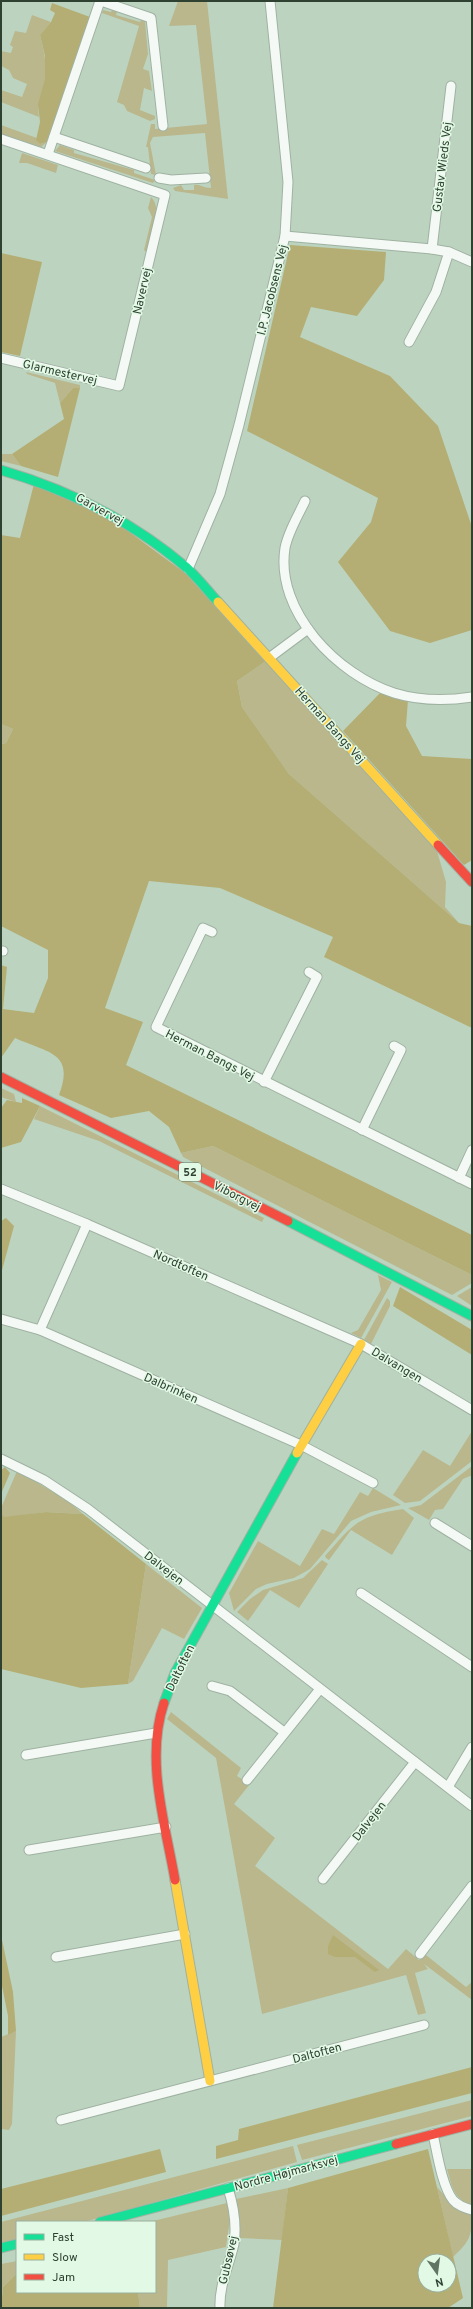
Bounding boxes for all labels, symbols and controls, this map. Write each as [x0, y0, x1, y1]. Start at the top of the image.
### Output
street label: Gustav Wieds Vej [430, 121, 456, 213]
street label: I.P. Jacobsens Vej [254, 243, 292, 337]
street label: Navervej [130, 266, 156, 316]
street label: Glarmestervej [21, 357, 99, 389]
street label: Garvervej [73, 490, 126, 530]
street label: Herman Bangs Vej [290, 684, 368, 768]
street label: Herman Bangs Vej [162, 1026, 257, 1085]
road number: 52 [179, 1163, 201, 1181]
street label: Viborgvej [210, 1178, 263, 1216]
street label: Nordtoften [150, 1247, 211, 1285]
street label: Dalvangen [368, 1344, 425, 1387]
street label: Dalbrinken [141, 1370, 200, 1408]
street label: Dalvejen [140, 1548, 187, 1589]
street label: Daltoften [163, 1642, 199, 1695]
street label: Dalvejen [349, 1798, 390, 1845]
street label: Daltoften [291, 2040, 344, 2068]
street label: Nordre Højmarksvej [233, 2152, 340, 2195]
legend [16, 2221, 156, 2293]
text: Fast [52, 2230, 74, 2246]
street label: Gubsøvej [216, 2234, 242, 2286]
text: Slow [52, 2250, 78, 2266]
north arrow [417, 2253, 457, 2293]
text: Jam [52, 2270, 75, 2286]
text: N [434, 2274, 445, 2289]

